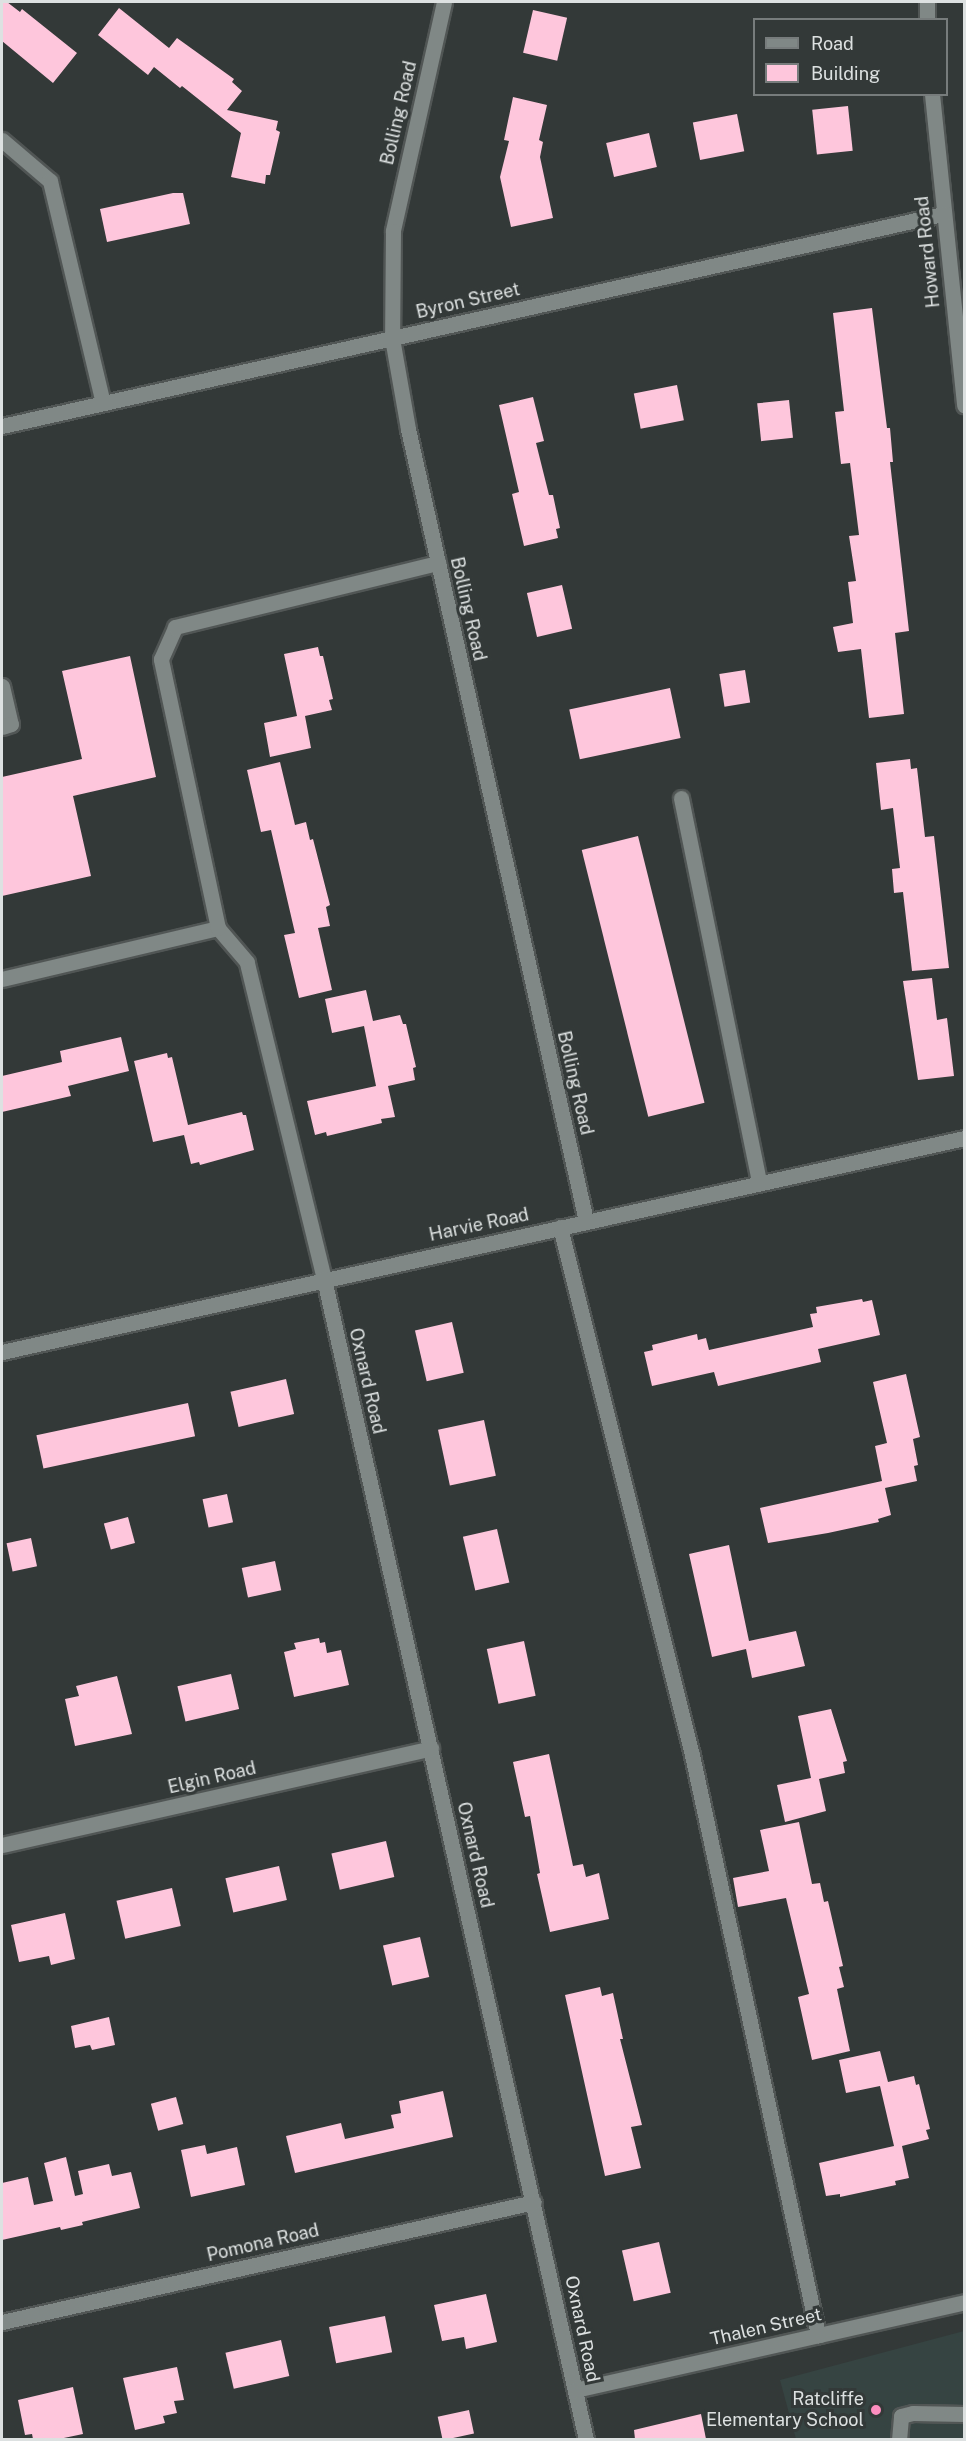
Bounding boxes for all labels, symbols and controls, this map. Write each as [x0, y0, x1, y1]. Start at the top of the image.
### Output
legend [753, 18, 948, 96]
text: Road [811, 33, 854, 54]
street label: Bolling Road [377, 59, 421, 167]
text: Building [811, 63, 880, 84]
street label: Howard Road [911, 195, 945, 309]
street label: Byron Street [414, 279, 522, 323]
street label: Bolling Road [446, 555, 490, 663]
street label: Bolling Road [553, 1029, 597, 1137]
street label: Harvie Road [427, 1204, 531, 1246]
street label: Oxnard Road [344, 1326, 390, 1436]
street label: Elgin Road [166, 1757, 258, 1799]
street label: Oxnard Road [452, 1800, 498, 1910]
street label: Pomona Road [205, 2220, 321, 2266]
street label: Oxnard Road [560, 2274, 604, 2384]
street label: Thalen Street [708, 2304, 824, 2350]
place label: Ratcliffe Elementary School [706, 2389, 864, 2432]
marker: Ratcliffe Elementary School [869, 2403, 883, 2417]

